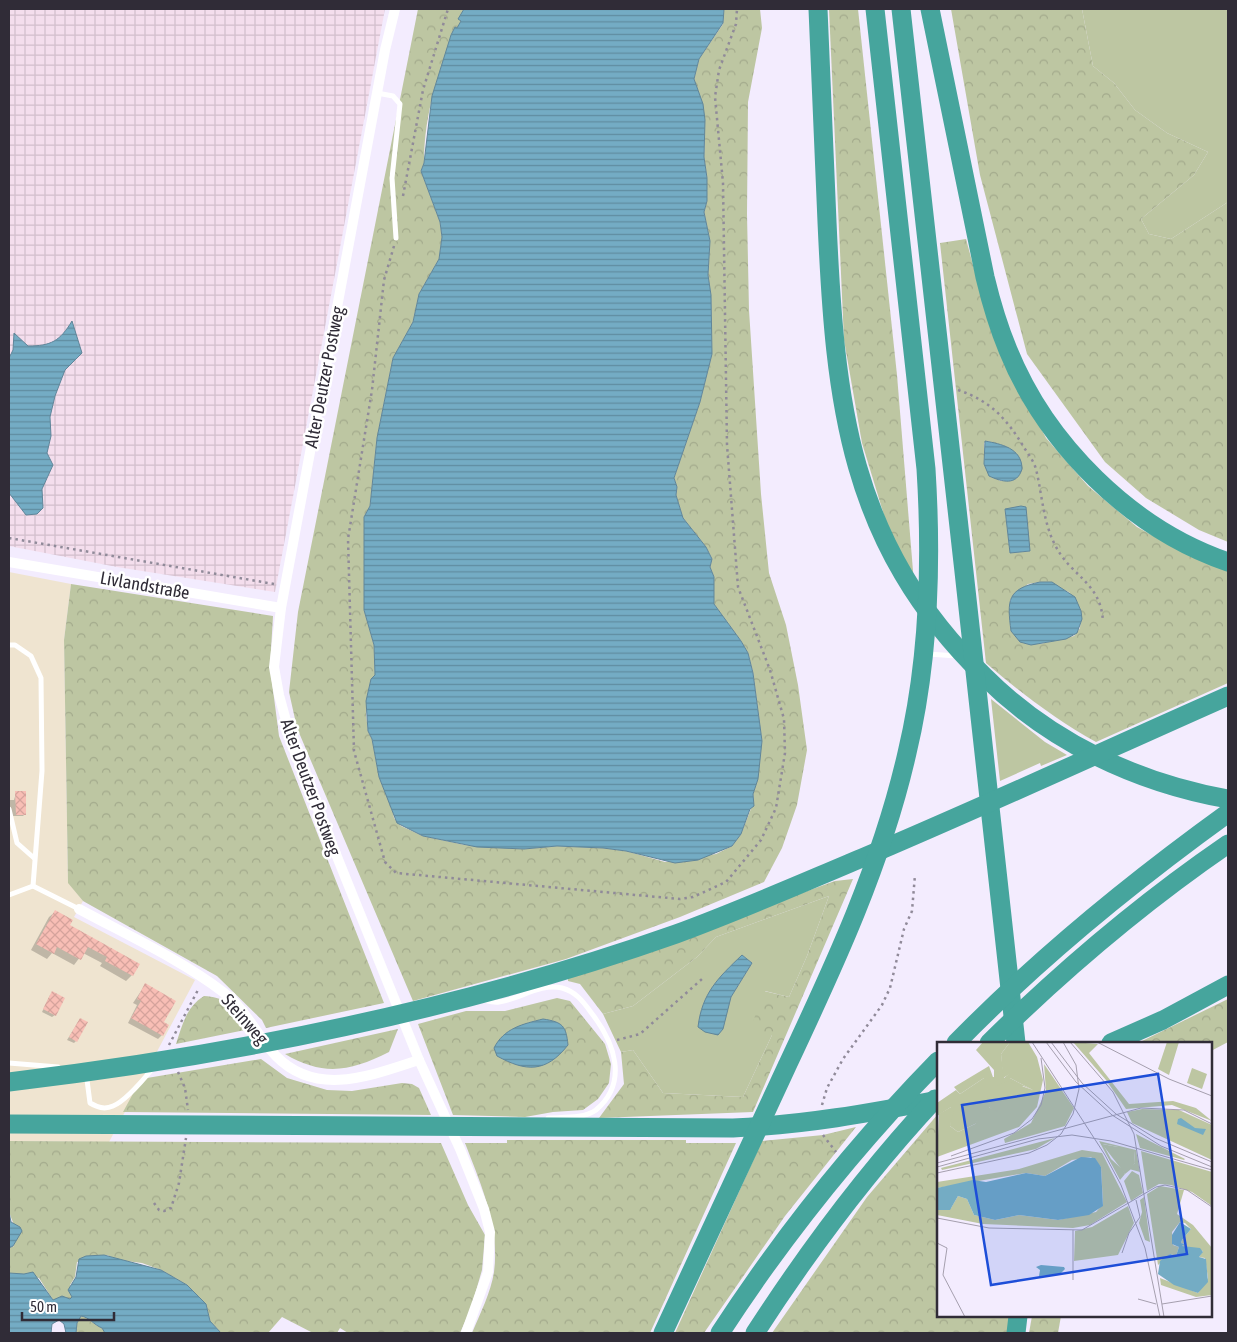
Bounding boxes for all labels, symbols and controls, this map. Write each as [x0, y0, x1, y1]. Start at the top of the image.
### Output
street label: Alter Deutzer Postweg [300, 304, 348, 450]
street label: Livlandstraße [99, 567, 191, 603]
street label: Alter Deutzer Postweg [276, 716, 346, 859]
street label: Steinweg [217, 989, 273, 1049]
inset map [937, 1042, 1212, 1317]
scale bar [22, 1290, 115, 1322]
text: 50 m [30, 1298, 57, 1315]

